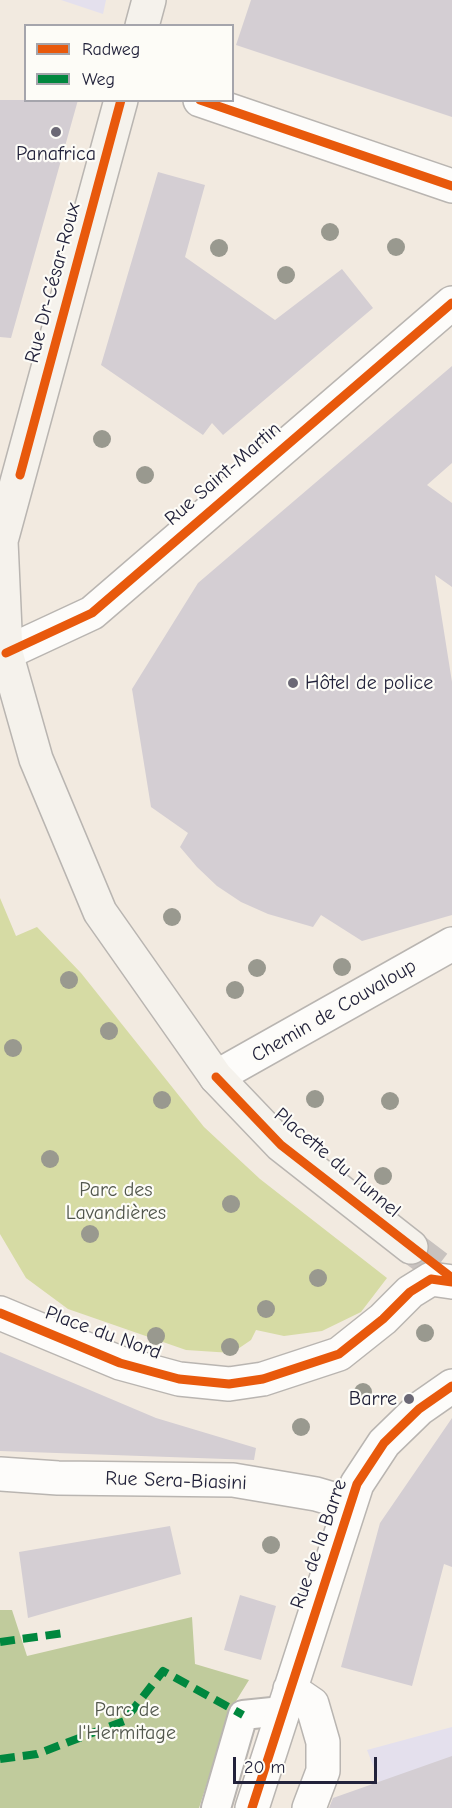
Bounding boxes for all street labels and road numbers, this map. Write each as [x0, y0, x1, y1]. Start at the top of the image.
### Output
street label: Rue Dr-César-Roux [20, 200, 86, 366]
street label: Rue Saint-Martin [160, 417, 286, 531]
street label: Chemin de Couvaloup [247, 954, 421, 1068]
street label: Placette du Tunnel [269, 1103, 405, 1223]
street label: Place du Nord [42, 1301, 164, 1365]
street label: Rue Sera-Biasini [105, 1467, 247, 1495]
street label: Rue de la Barre [286, 1476, 352, 1612]

